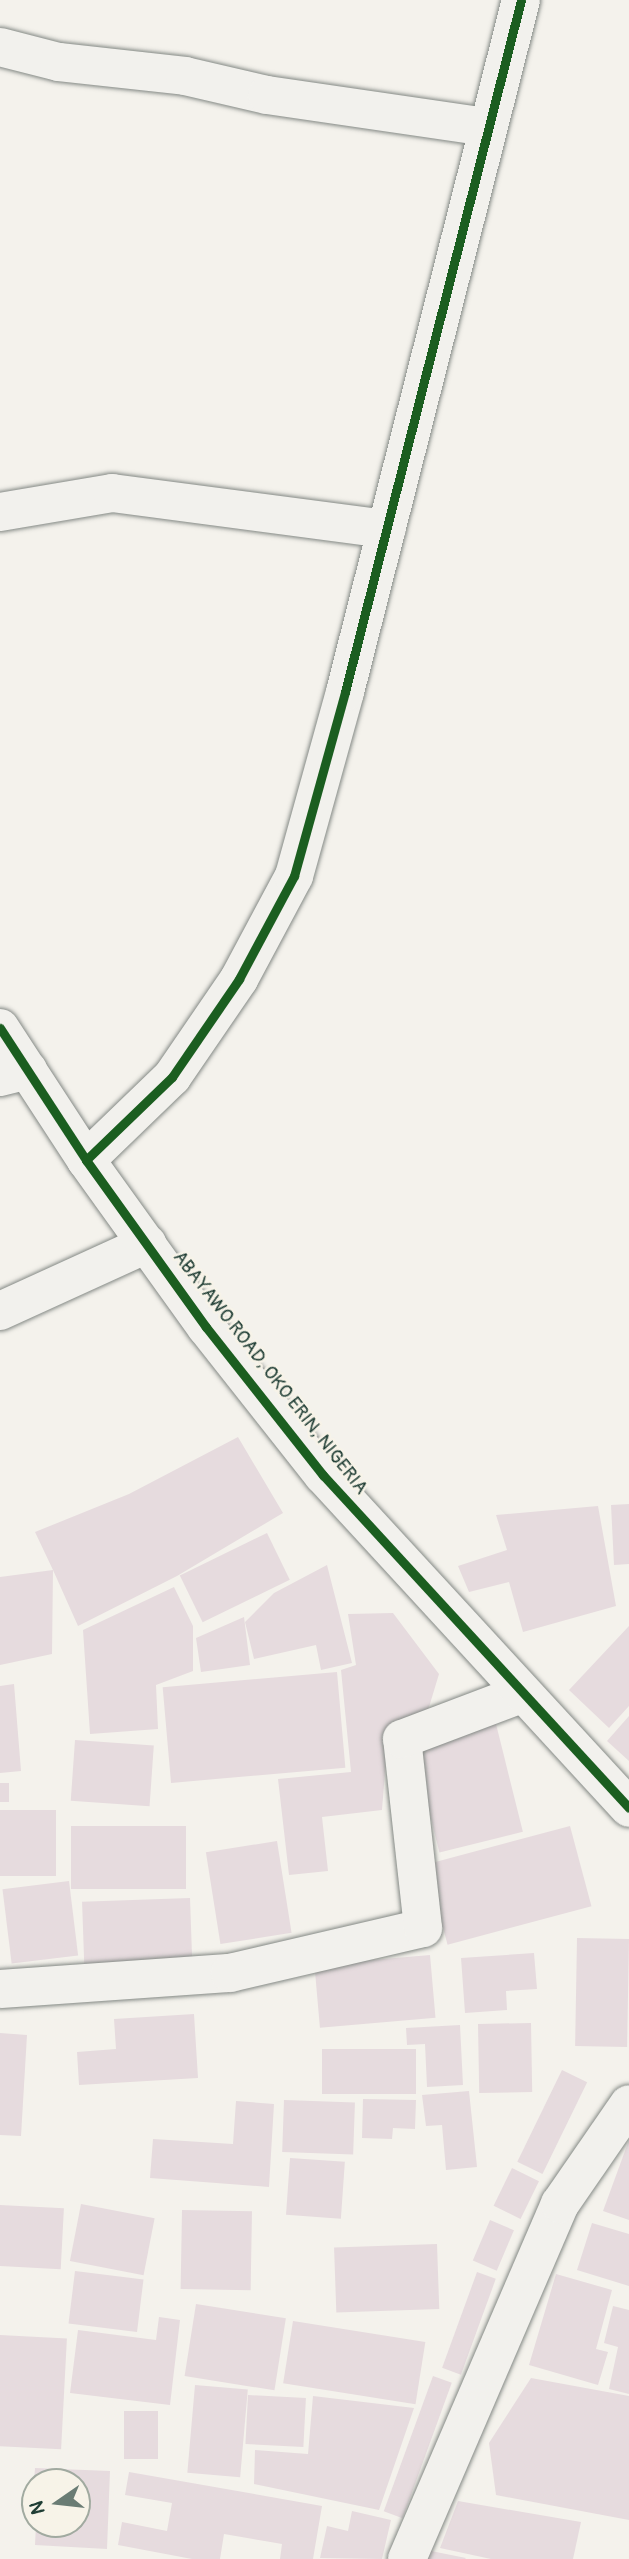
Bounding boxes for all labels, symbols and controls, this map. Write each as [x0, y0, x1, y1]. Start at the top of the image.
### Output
street label: ABAYAWO ROAD, OKO ERIN, NIGERIA [168, 1247, 372, 1499]
north arrow [21, 2468, 91, 2538]
text: N [24, 2498, 51, 2517]

